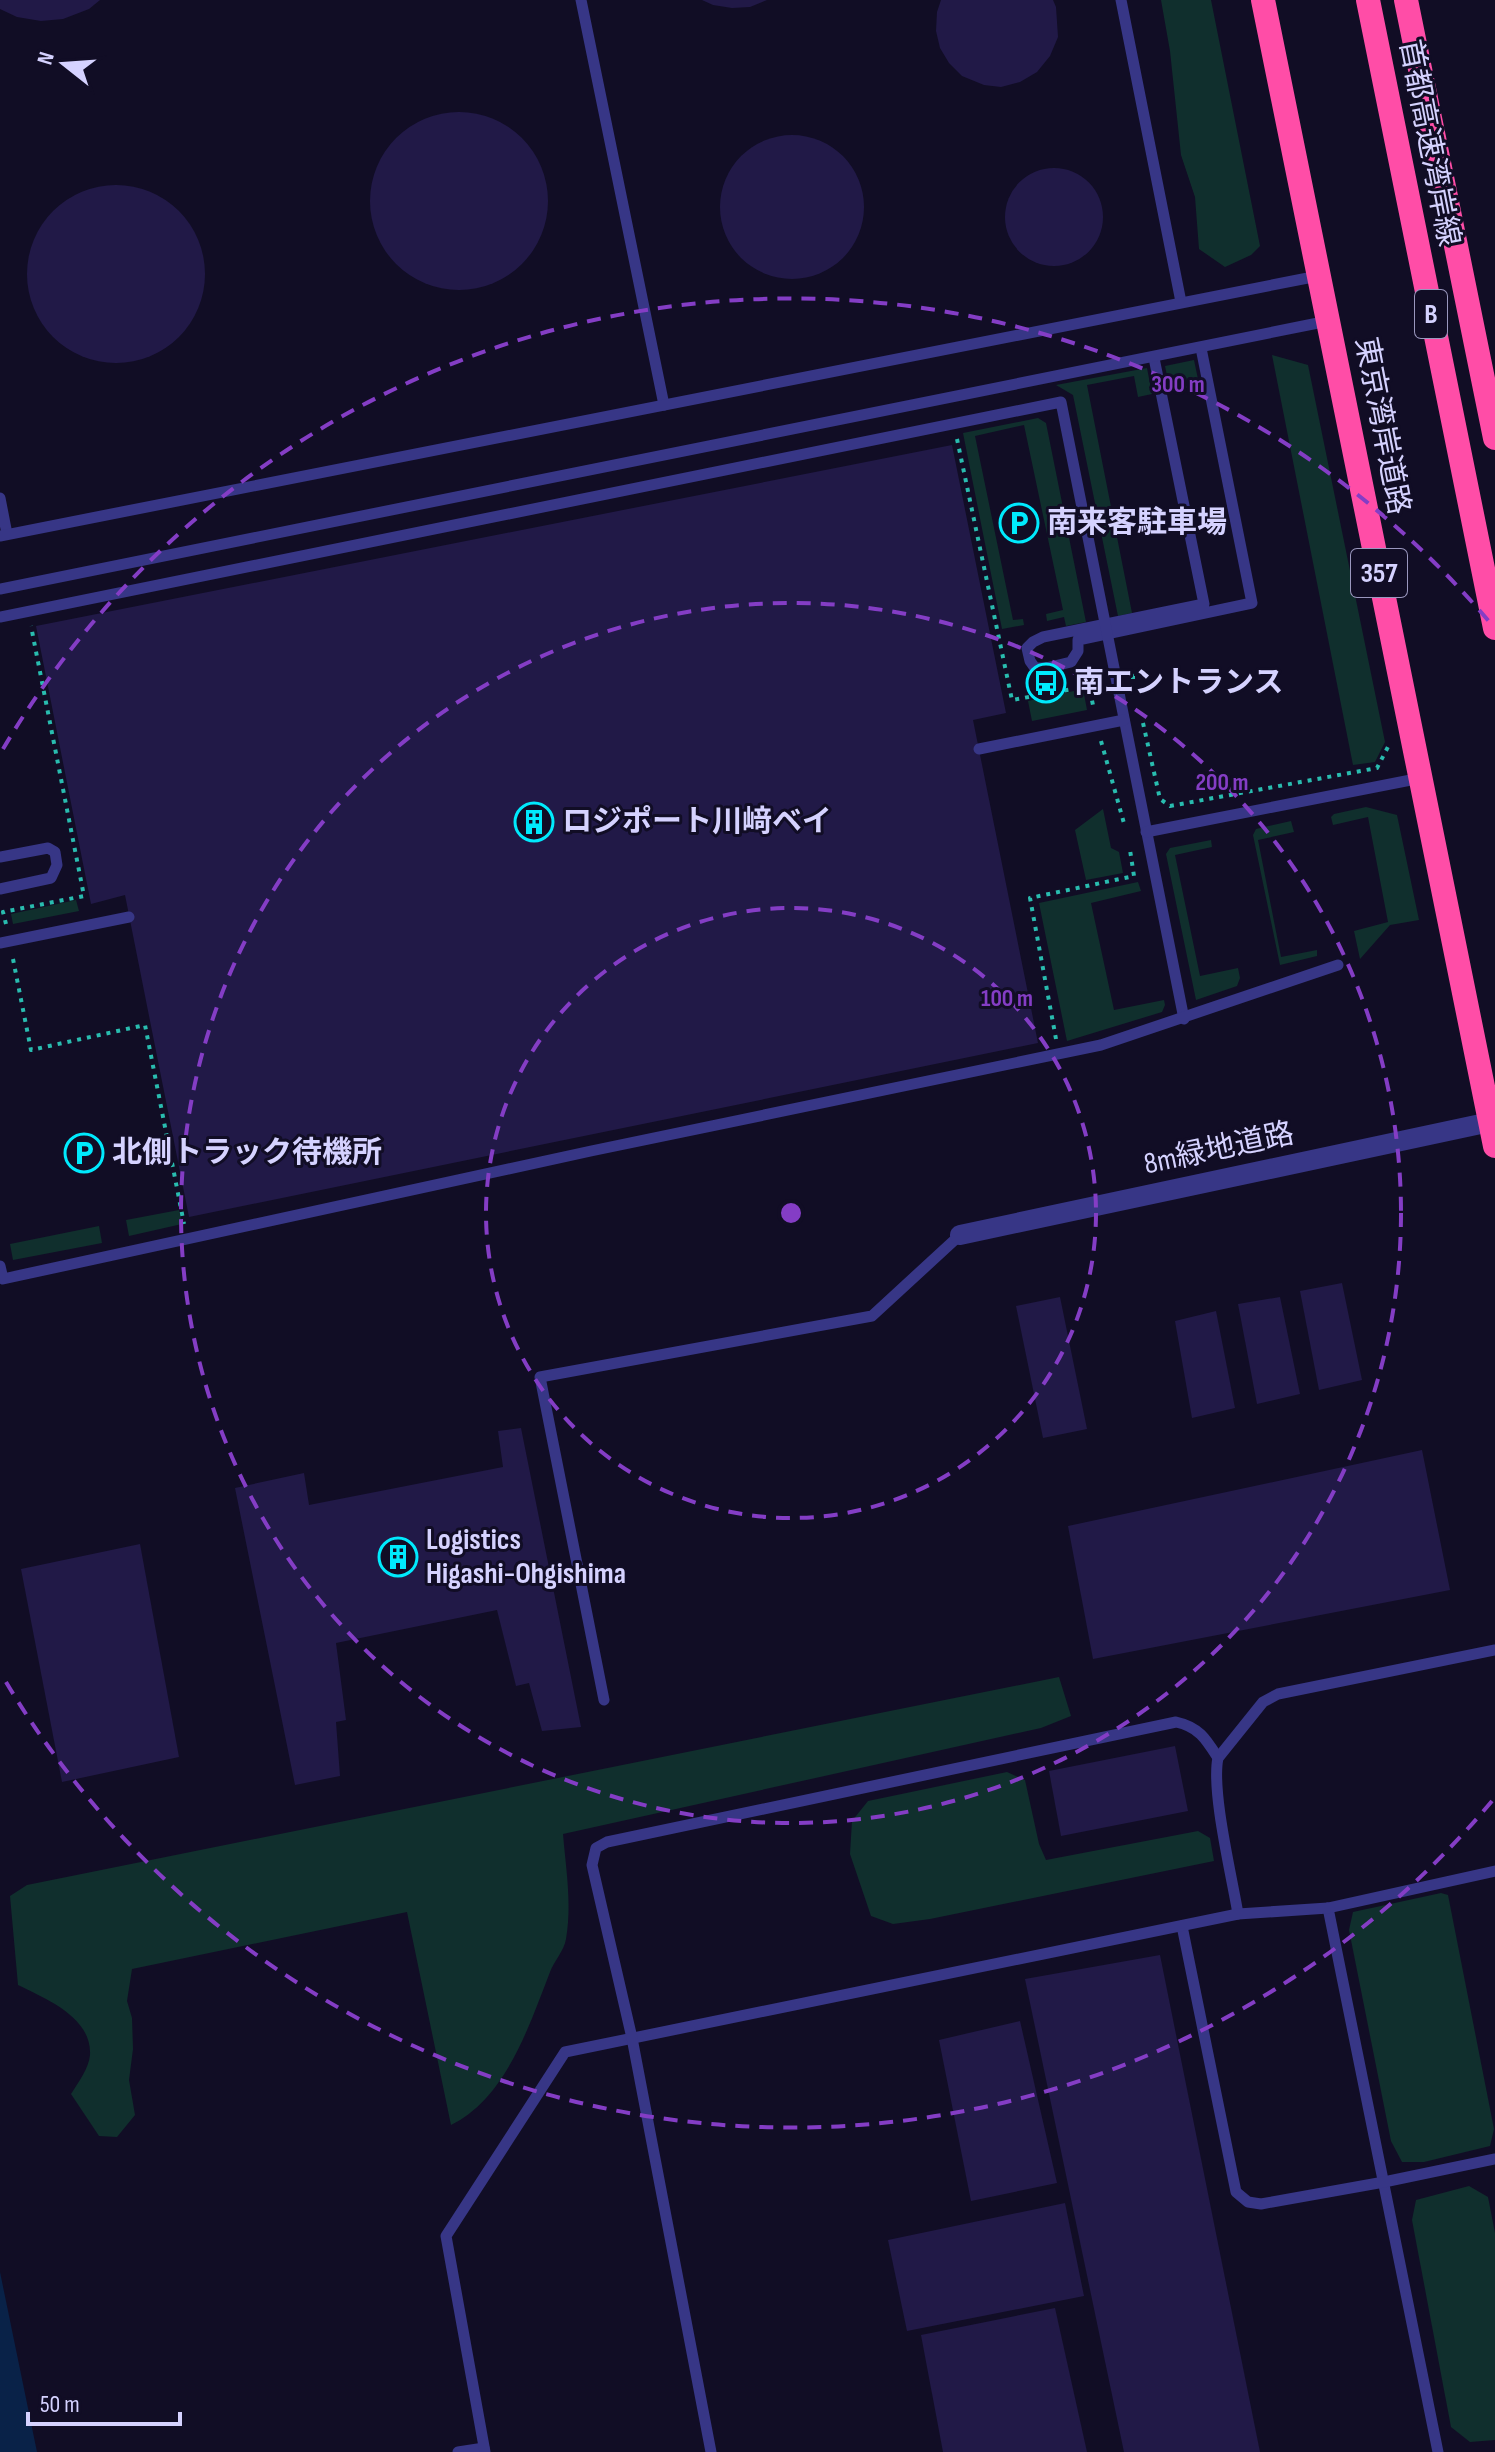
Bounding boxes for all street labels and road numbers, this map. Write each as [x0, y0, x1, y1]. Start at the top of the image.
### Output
street label: 首都高速湾岸線 [1391, 36, 1467, 250]
road number: B [1415, 290, 1447, 338]
street label: 東京湾岸道路 [1347, 334, 1417, 518]
road number: 357 [1351, 549, 1407, 597]
street label: 8m緑地道路 [1141, 1116, 1297, 1182]

